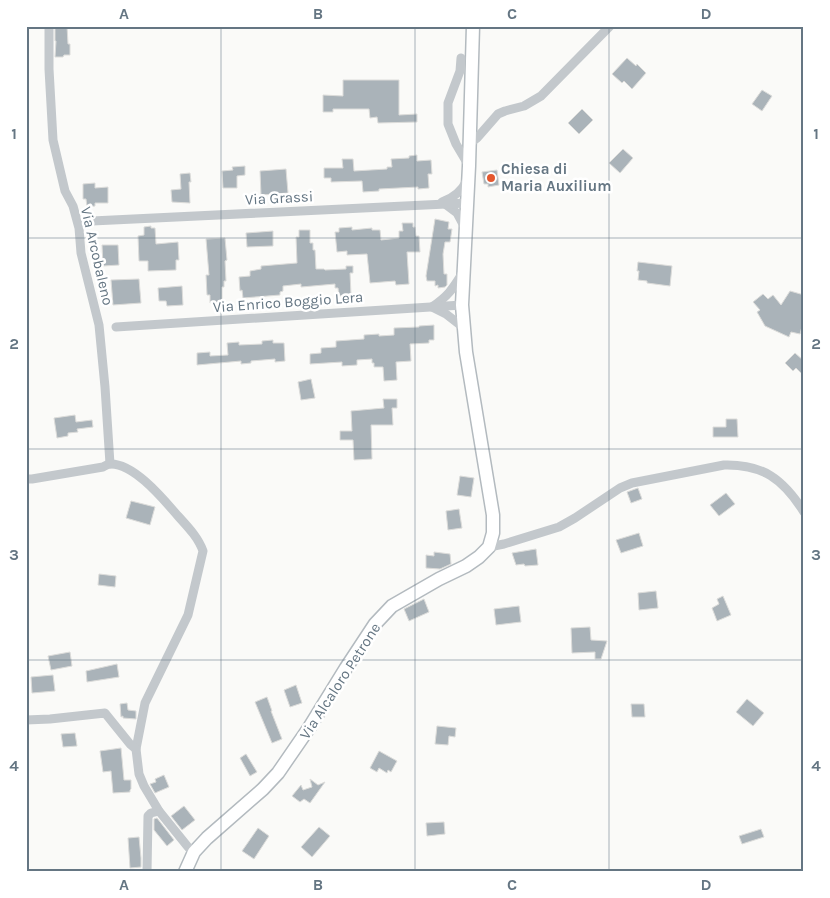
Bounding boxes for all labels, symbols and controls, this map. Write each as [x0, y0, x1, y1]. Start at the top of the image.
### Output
text: A [119, 4, 129, 23]
text: B [313, 4, 323, 23]
text: C [507, 4, 517, 23]
text: D [701, 4, 712, 23]
text: 1 [11, 124, 17, 143]
text: 1 [813, 124, 819, 143]
place label: Chiesa di Maria Auxilium [501, 160, 611, 195]
marker: Chiesa di Maria Auxilium [485, 172, 497, 184]
street label: Via Grassi [244, 187, 314, 209]
street label: Via Arcobaleno [77, 205, 117, 307]
street label: Via Enrico Boggio Lera [212, 288, 364, 316]
text: 2 [9, 334, 19, 353]
text: 2 [811, 334, 821, 353]
text: 3 [9, 545, 19, 564]
text: 3 [811, 545, 821, 564]
street label: Via Alcaloro Petrone [296, 619, 384, 743]
text: 4 [9, 756, 19, 775]
text: 4 [811, 756, 821, 775]
text: A [119, 875, 129, 894]
text: B [313, 875, 323, 894]
text: C [507, 875, 517, 894]
text: D [701, 875, 712, 894]

